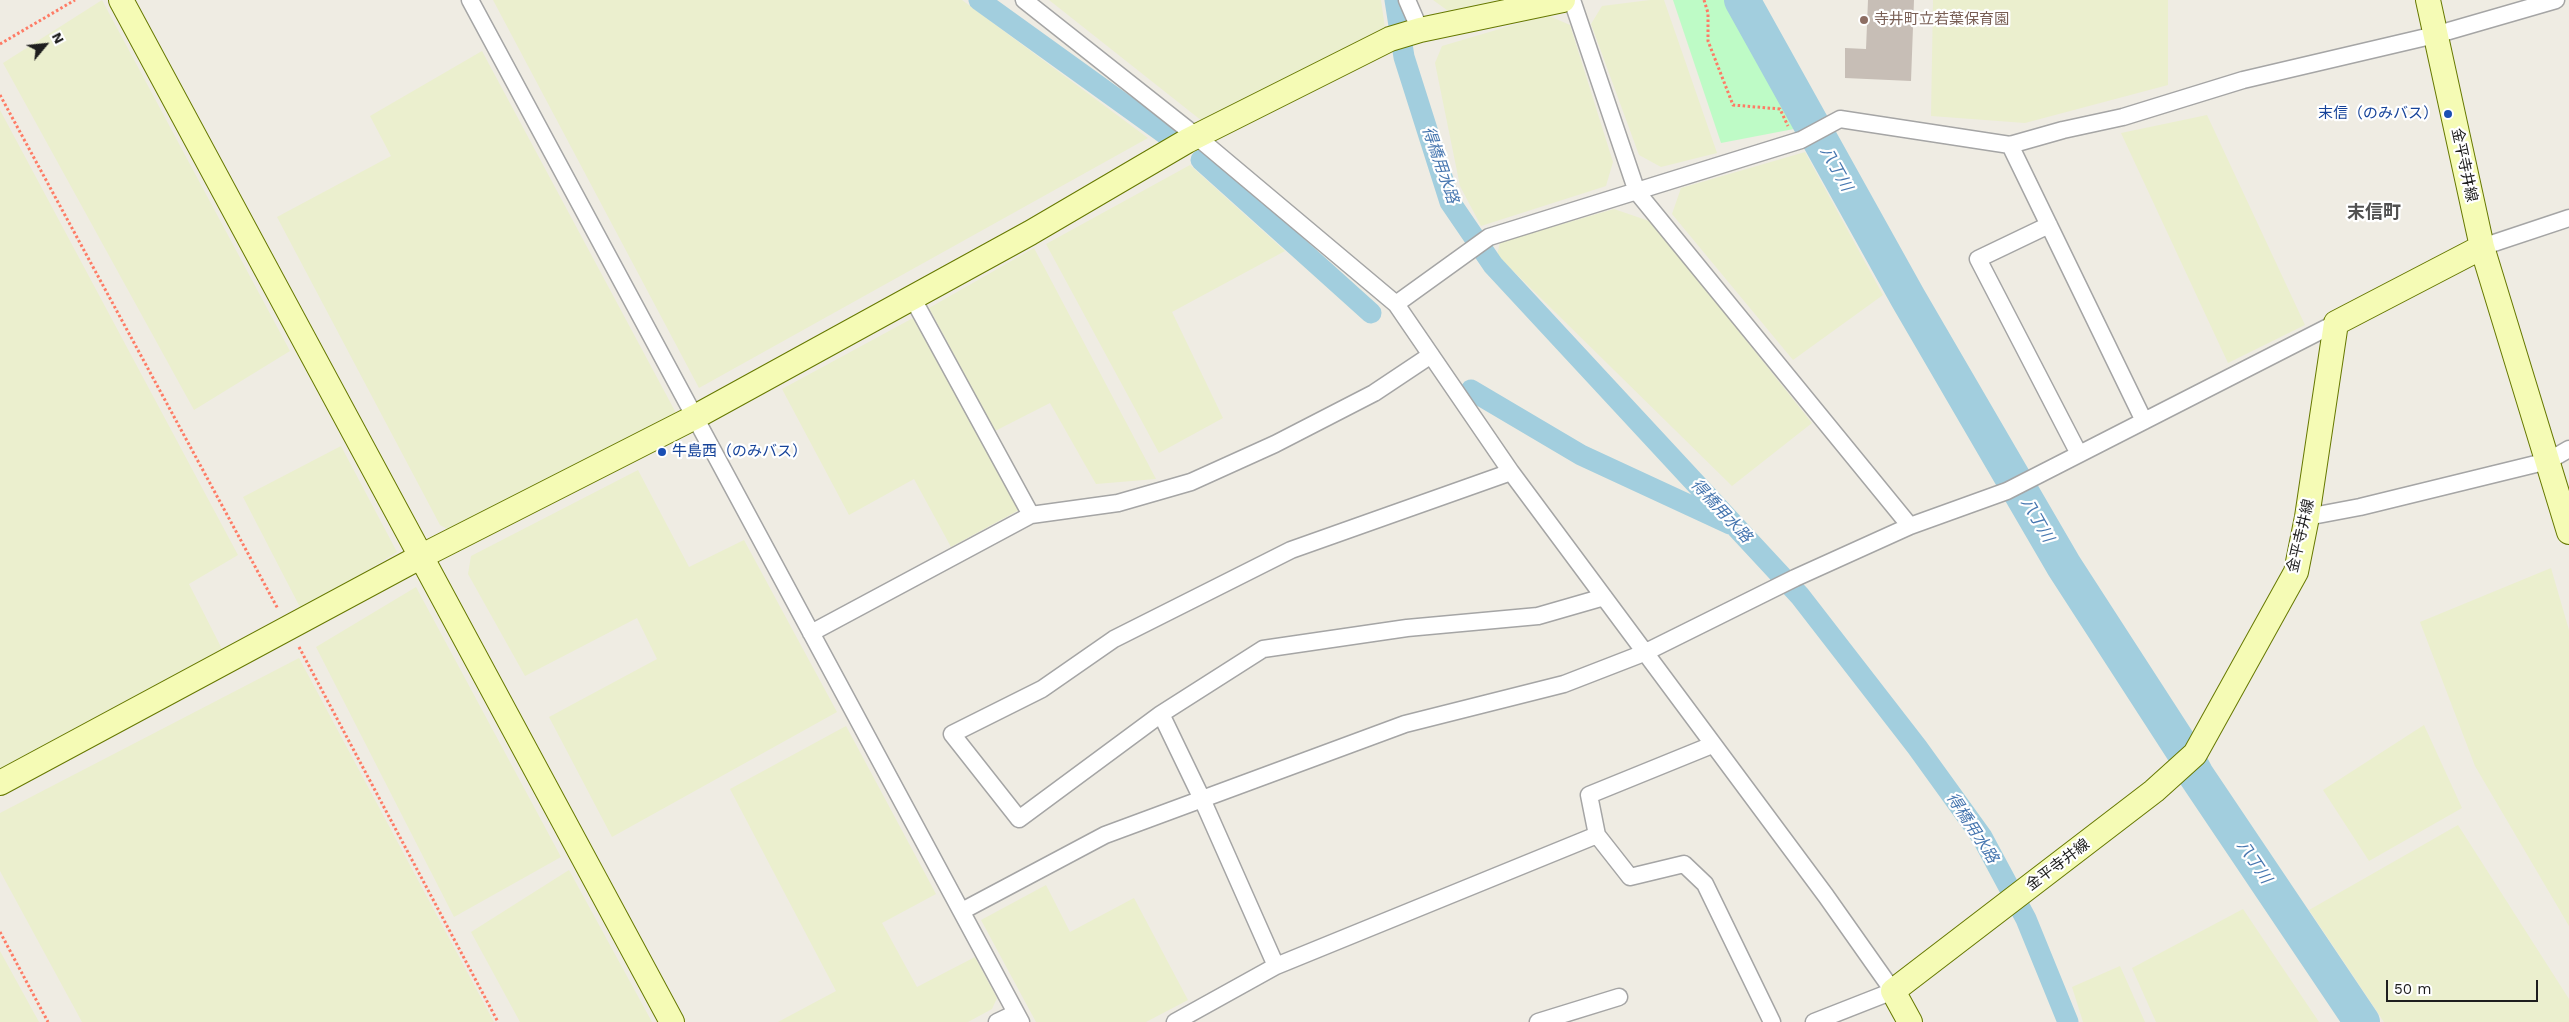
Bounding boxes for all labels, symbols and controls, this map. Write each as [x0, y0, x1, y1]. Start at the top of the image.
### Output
place label: 寺井町立若葉保育園 [1874, 11, 2009, 29]
marker: 寺井町立若葉保育園 [1858, 14, 1870, 26]
north arrow [20, 20, 70, 70]
text: N [49, 30, 68, 46]
place label: 末信（のみバス） [2318, 105, 2438, 123]
marker: 末信（のみバス） [2442, 108, 2454, 120]
water label: 得橋用水路 [1418, 124, 1462, 206]
street label: 金平寺井線 [2447, 126, 2481, 204]
water label: 八丁川 [1816, 143, 1856, 195]
district label: 末信町 [2347, 202, 2401, 224]
place label: 牛島西（のみバス） [672, 443, 807, 461]
marker: 牛島西（のみバス） [656, 446, 668, 458]
water label: 得橋用水路 [1687, 475, 1755, 547]
water label: 八丁川 [2017, 494, 2057, 546]
street label: 金平寺井線 [2284, 497, 2318, 575]
water label: 得橋用水路 [1942, 789, 2002, 867]
street label: 金平寺井線 [2023, 835, 2093, 895]
water label: 八丁川 [2233, 837, 2275, 887]
scale bar [2389, 970, 2542, 1002]
text: 50 m [2394, 980, 2431, 998]

